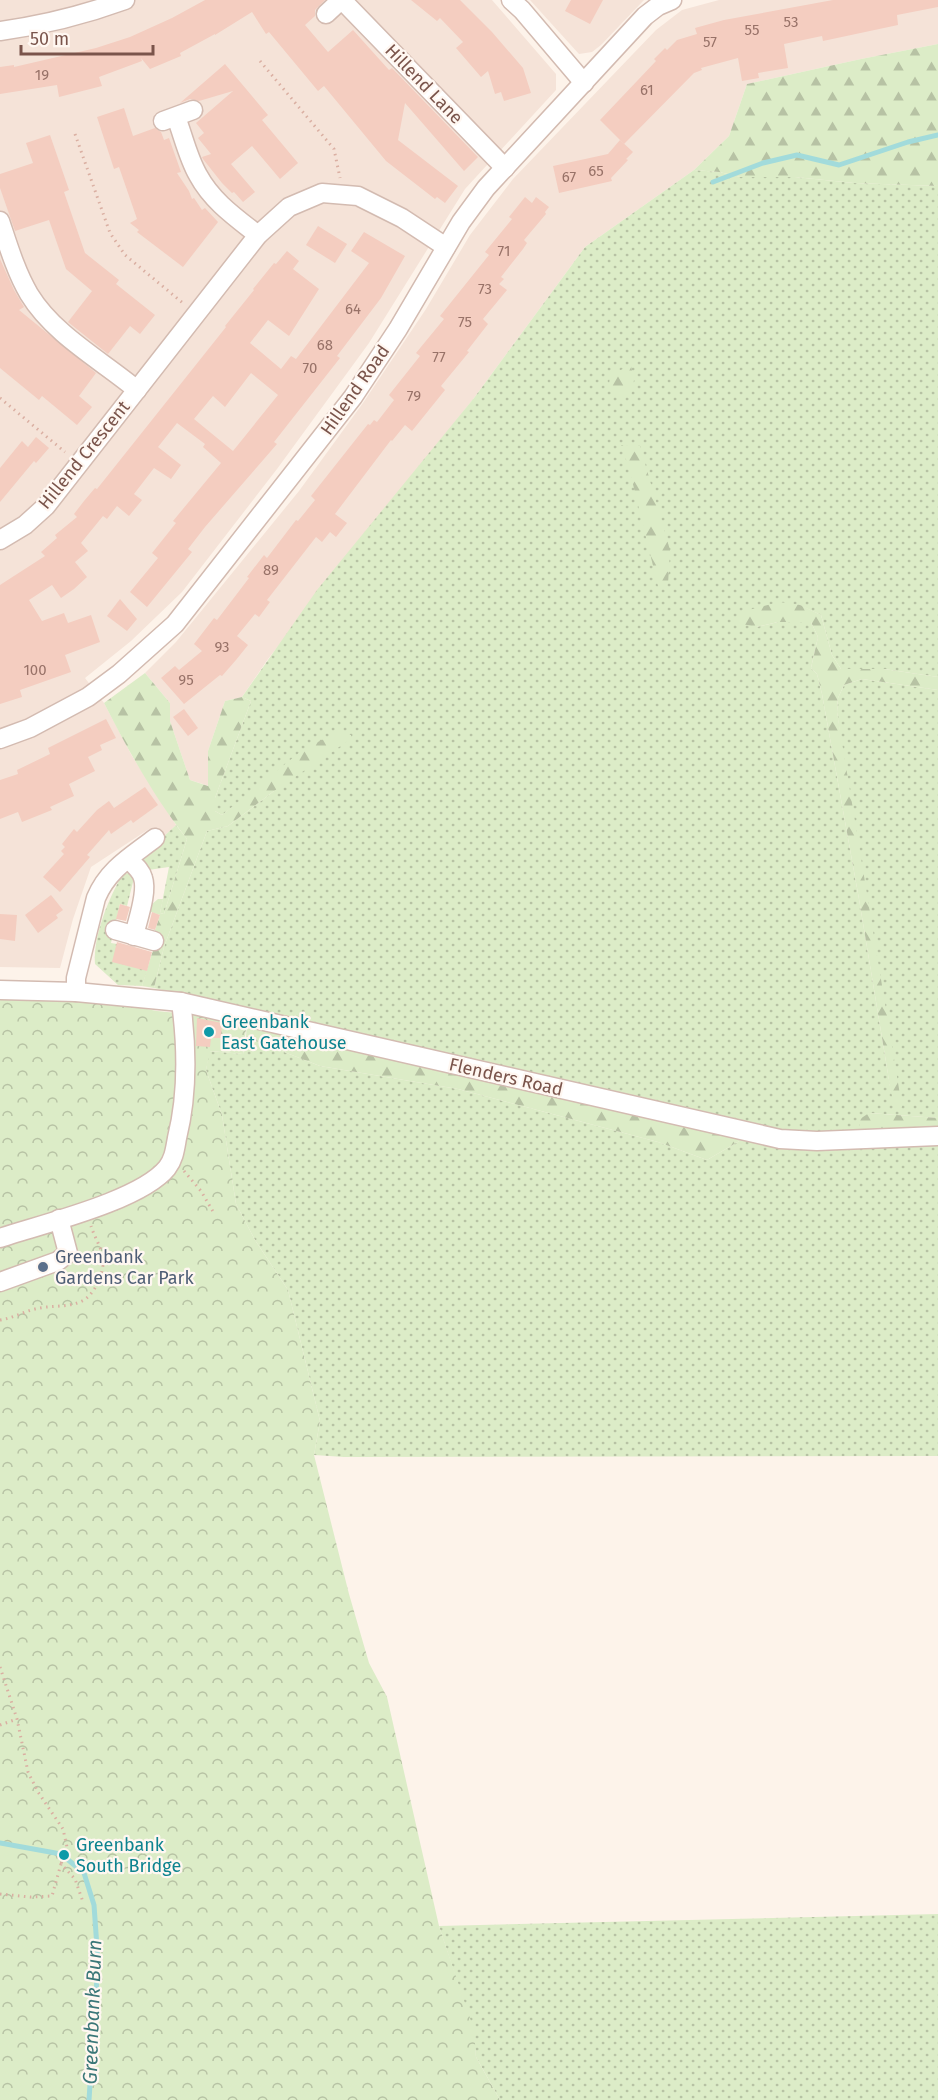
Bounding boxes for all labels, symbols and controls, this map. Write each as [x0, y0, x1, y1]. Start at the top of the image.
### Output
house number: 53 [784, 13, 798, 31]
scale bar [21, 18, 153, 56]
house number: 55 [745, 21, 759, 39]
text: 50 m [30, 28, 69, 50]
house number: 57 [703, 33, 717, 51]
street label: Hillend Lane [380, 39, 468, 129]
house number: 19 [35, 66, 49, 84]
house number: 61 [640, 81, 654, 99]
house number: 65 [588, 162, 604, 180]
house number: 67 [562, 168, 576, 186]
house number: 71 [498, 242, 510, 260]
house number: 73 [478, 280, 492, 298]
house number: 64 [345, 300, 361, 318]
house number: 75 [458, 313, 472, 331]
house number: 68 [317, 336, 333, 354]
street label: Hillend Road [316, 341, 394, 439]
house number: 77 [432, 348, 446, 366]
house number: 70 [303, 359, 317, 377]
house number: 79 [407, 387, 421, 405]
street label: Hillend Crescent [34, 396, 135, 514]
house number: 89 [263, 561, 279, 579]
house number: 93 [214, 638, 230, 656]
house number: 100 [23, 661, 47, 679]
house number: 95 [178, 671, 194, 689]
place label: Greenbank East Gatehouse [221, 1011, 347, 1054]
marker: Greenbank East Gatehouse [202, 1025, 216, 1039]
street label: Flenders Road [447, 1053, 565, 1101]
place label: Greenbank Gardens Car Park [55, 1246, 194, 1289]
marker: Greenbank Gardens Car Park [36, 1260, 50, 1274]
place label: Greenbank South Bridge [76, 1834, 181, 1877]
marker: Greenbank South Bridge [57, 1848, 71, 1862]
water label: Greenbank Burn [77, 1939, 107, 2085]

